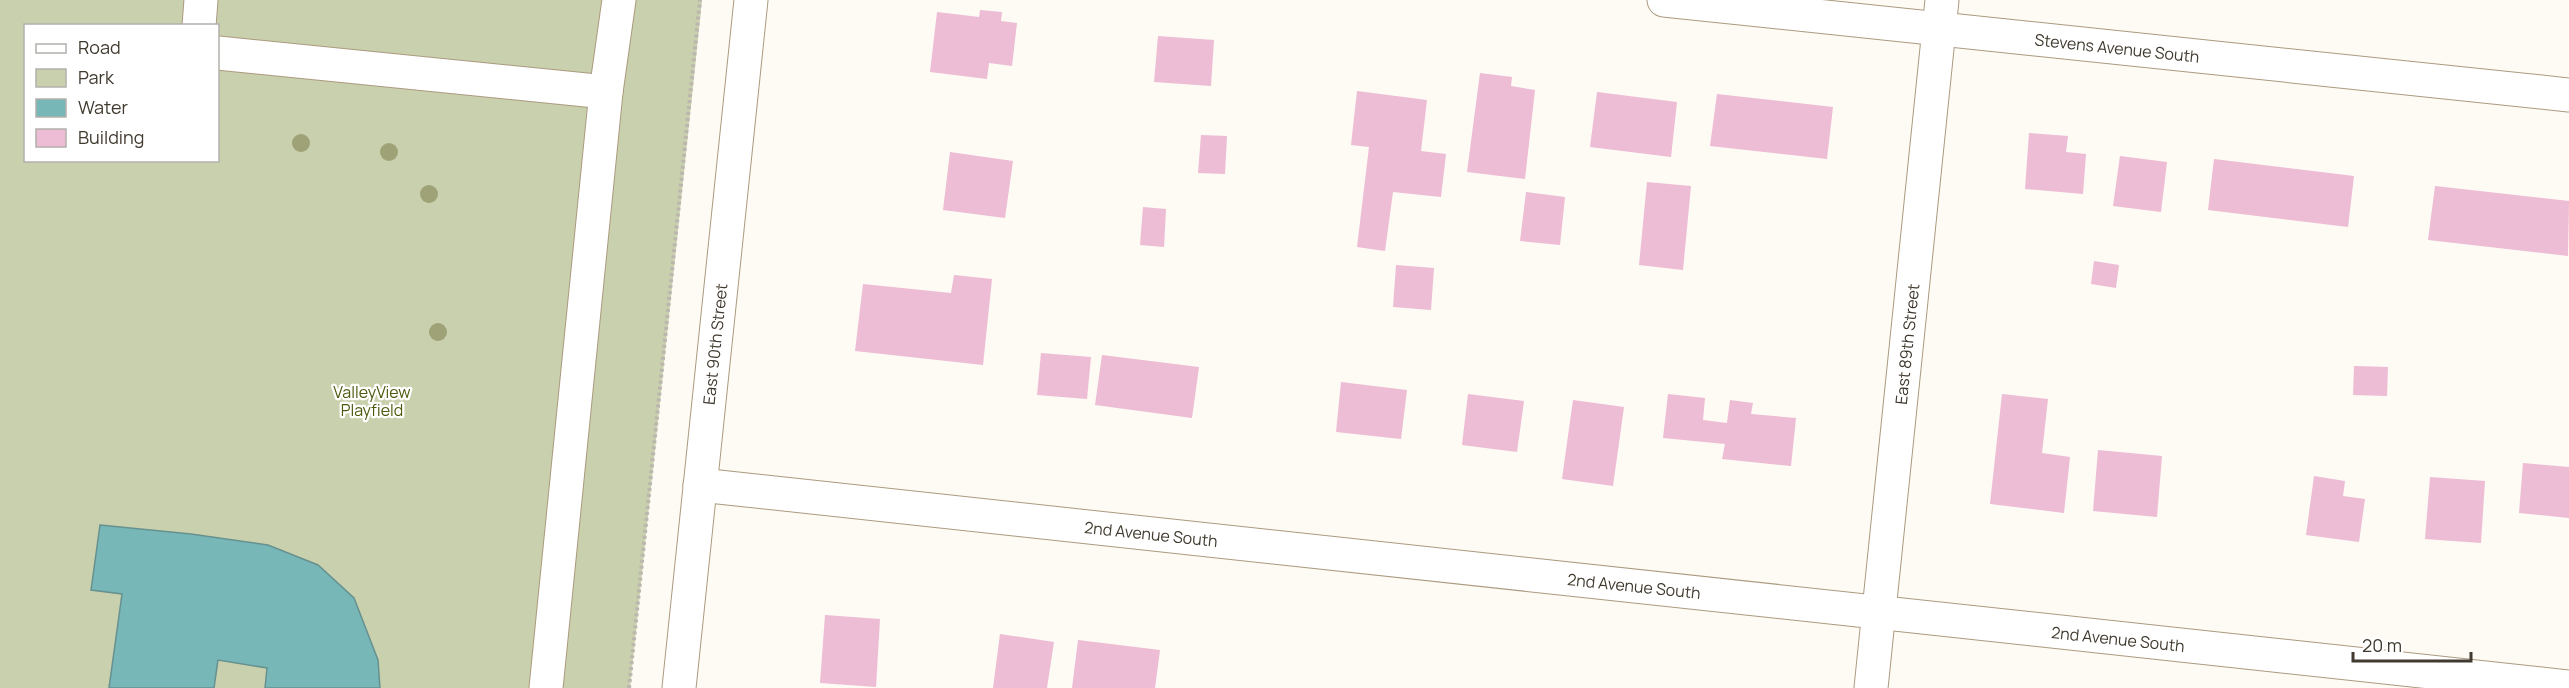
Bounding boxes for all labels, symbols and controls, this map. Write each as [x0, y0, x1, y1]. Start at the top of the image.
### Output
legend [24, 24, 219, 162]
street label: Stevens Avenue South [2033, 28, 2201, 68]
text: Road [78, 35, 121, 59]
text: Park [78, 65, 115, 89]
text: Water [78, 95, 128, 119]
text: Building [78, 125, 144, 149]
street label: East 90th Street [698, 282, 732, 406]
street label: East 89th Street [1890, 283, 1924, 405]
park label: ValleyView Playfield [333, 381, 411, 421]
street label: 2nd Avenue South [1083, 516, 1219, 552]
street label: 2nd Avenue South [1566, 568, 1702, 604]
street label: 2nd Avenue South [2050, 621, 2186, 657]
scale bar [2353, 625, 2472, 663]
text: 20 m [2362, 633, 2402, 657]

